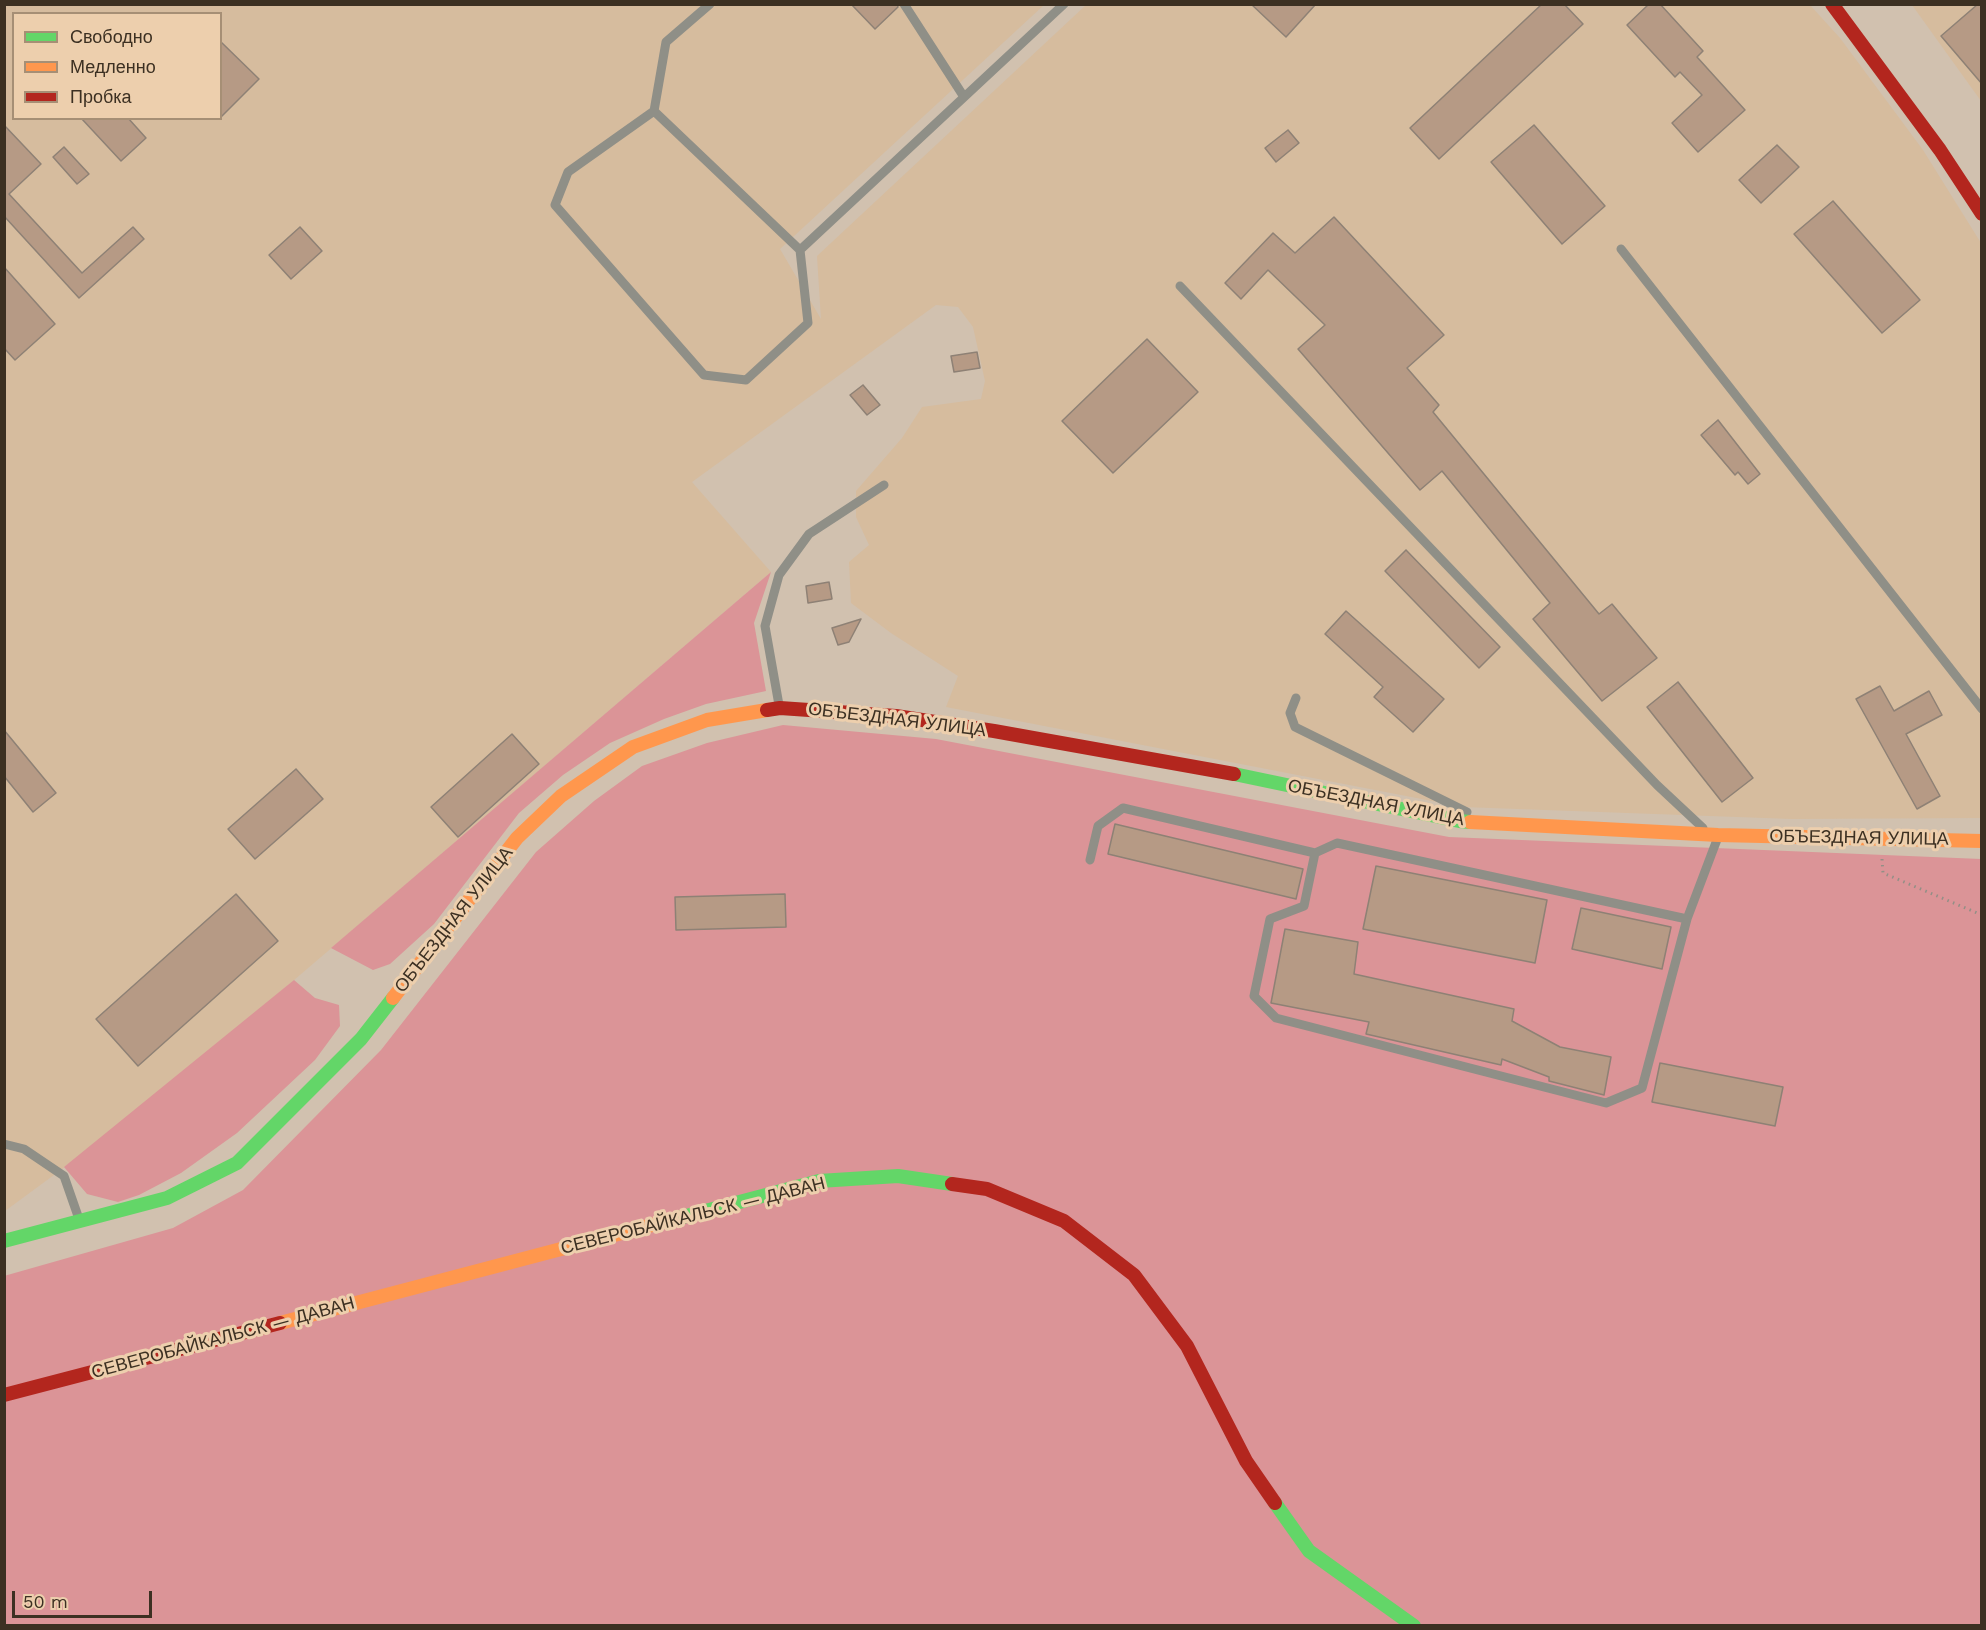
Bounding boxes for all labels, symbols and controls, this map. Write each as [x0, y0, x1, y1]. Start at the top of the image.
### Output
legend [12, 12, 222, 120]
text: Свободно [70, 26, 153, 47]
text: Медленно [70, 56, 156, 77]
text: Пробка [70, 86, 132, 107]
street label: ОБЪЕЗДНАЯ УЛИЦА [807, 698, 987, 742]
street label: ОБЪЕЗДНАЯ УЛИЦА [1286, 775, 1466, 831]
street label: ОБЪЕЗДНАЯ УЛИЦА [1769, 826, 1949, 850]
street label: ОБЪЕЗДНАЯ УЛИЦА [390, 843, 518, 997]
street label: СЕВЕРОБАЙКАЛЬСК — ДАВАН [559, 1173, 827, 1259]
street label: СЕВЕРОБАЙКАЛЬСК — ДАВАН [89, 1292, 357, 1384]
scale bar [15, 1579, 154, 1617]
text: 50 m [23, 1591, 68, 1612]

